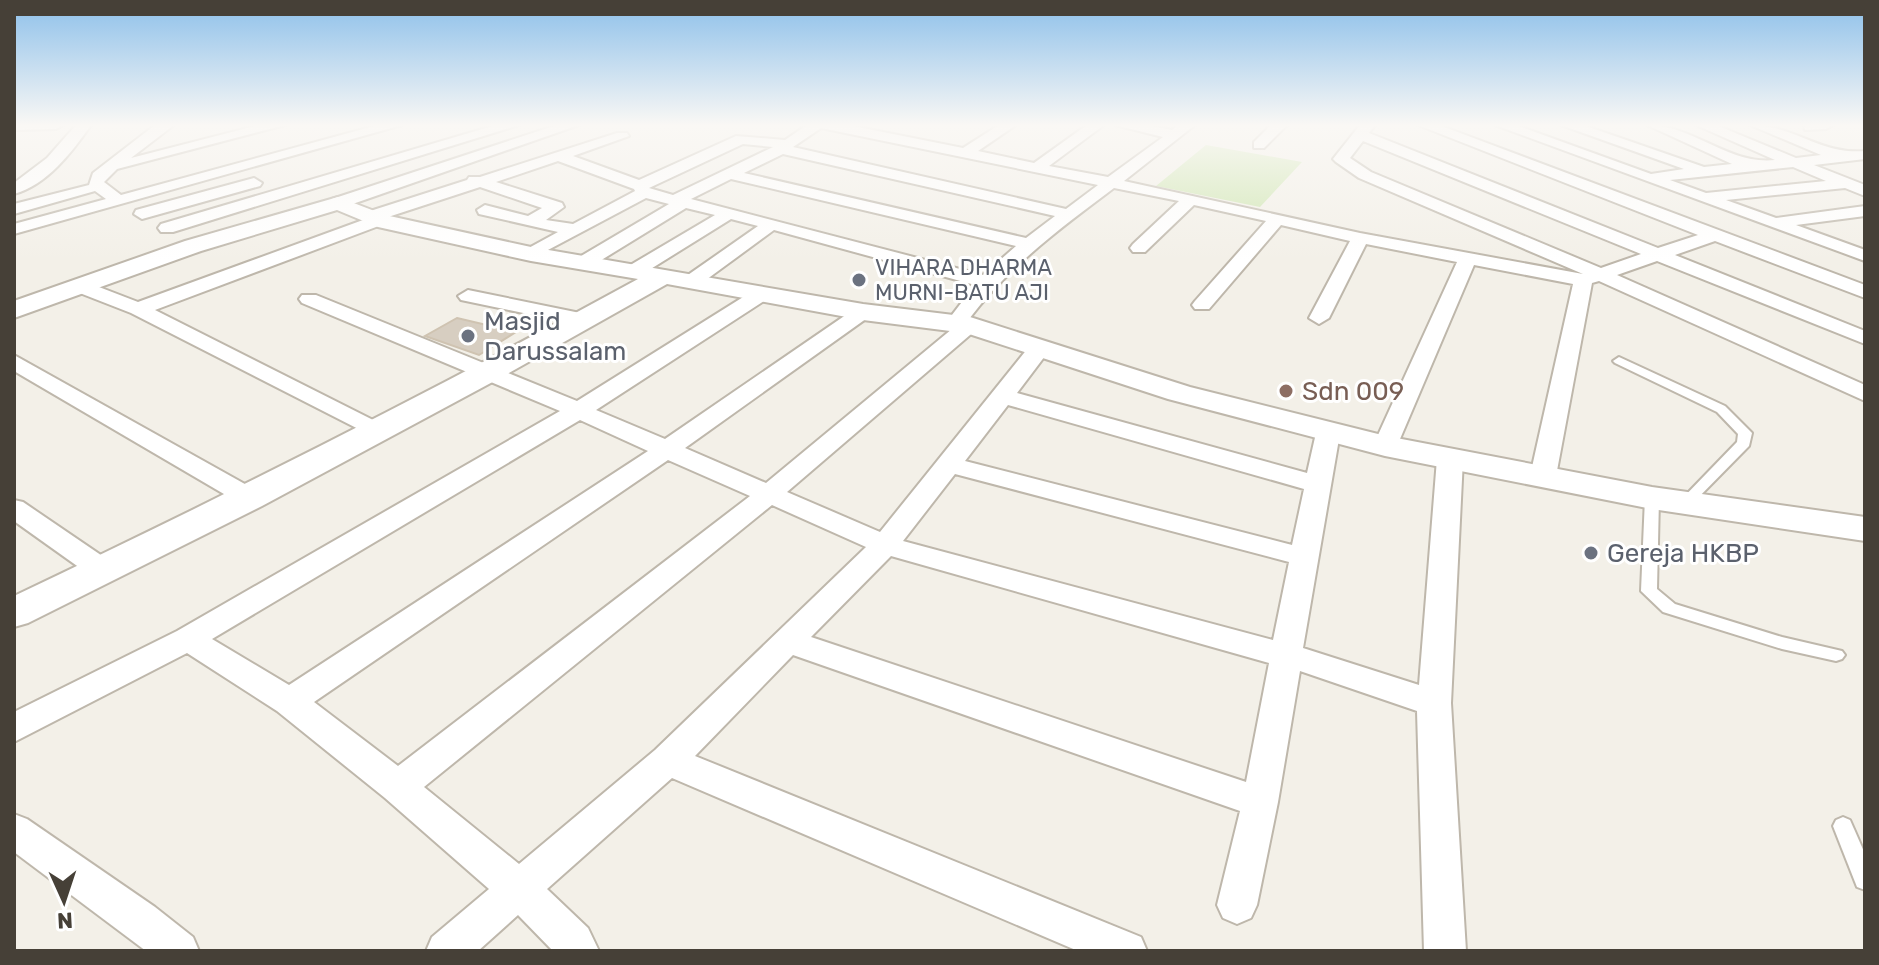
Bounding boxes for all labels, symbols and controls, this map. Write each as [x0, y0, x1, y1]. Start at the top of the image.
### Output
place label: VIHARA DHARMA MURNI-BATU AJI [875, 254, 1052, 306]
marker: VIHARA DHARMA MURNI-BATU AJI [850, 271, 868, 289]
place label: Masjid Darussalam [484, 306, 626, 367]
marker: Masjid Darussalam [459, 327, 477, 345]
place label: Sdn 009 [1302, 376, 1404, 407]
marker: Sdn 009 [1277, 382, 1295, 400]
place label: Gereja HKBP [1607, 538, 1759, 569]
marker: Gereja HKBP [1582, 544, 1600, 562]
north arrow [24, 861, 104, 941]
text: N [56, 907, 74, 934]

